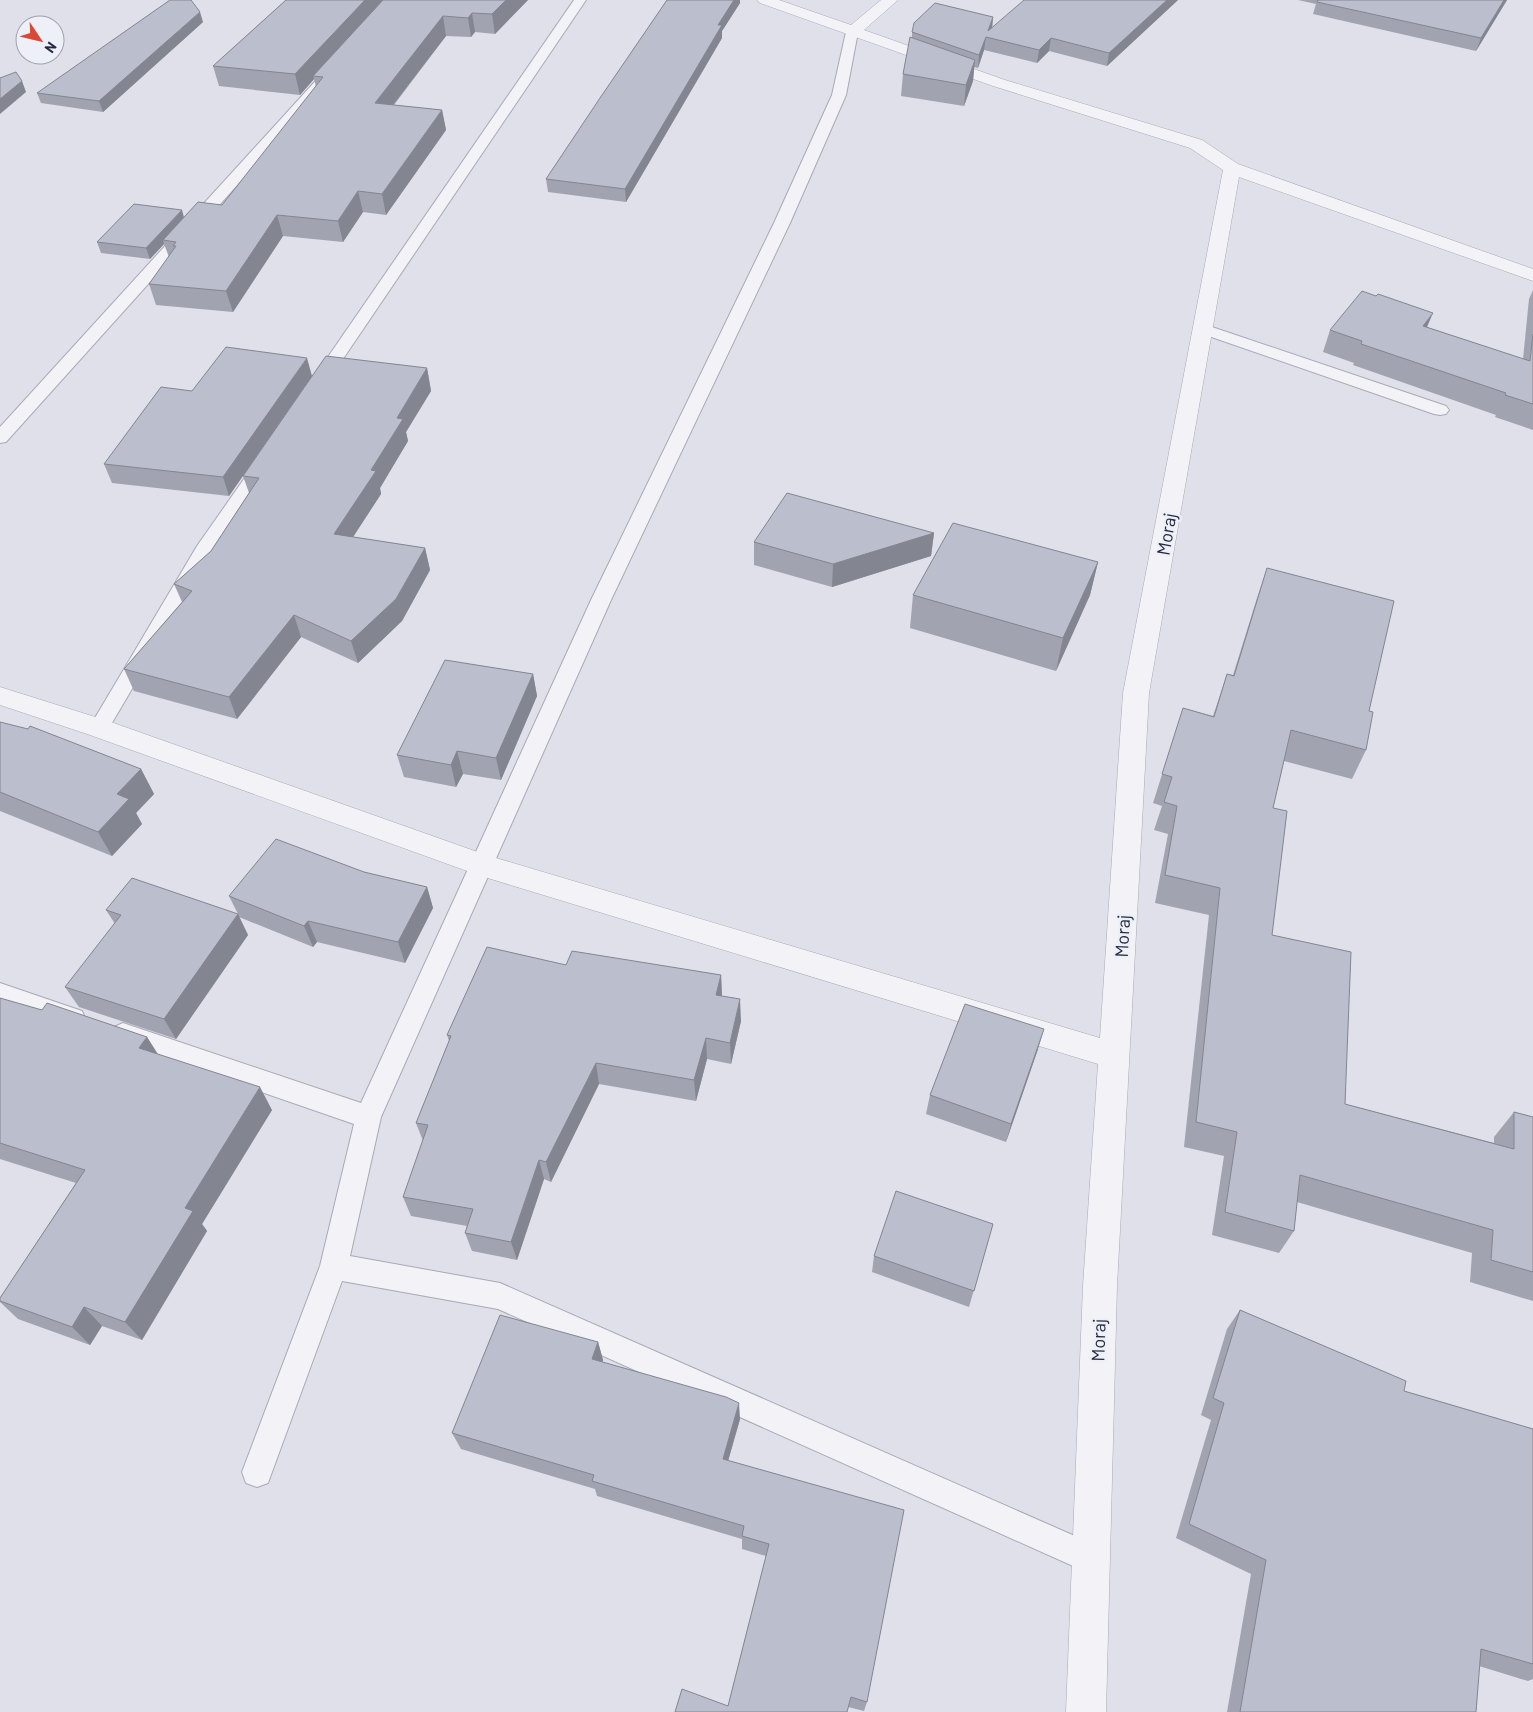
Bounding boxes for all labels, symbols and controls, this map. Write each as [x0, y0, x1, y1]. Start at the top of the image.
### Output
north arrow [15, 15, 65, 65]
text: N [41, 39, 61, 56]
street label: Moraj [1151, 511, 1181, 557]
street label: Moraj [1110, 914, 1134, 958]
street label: Moraj [1086, 1318, 1110, 1362]

